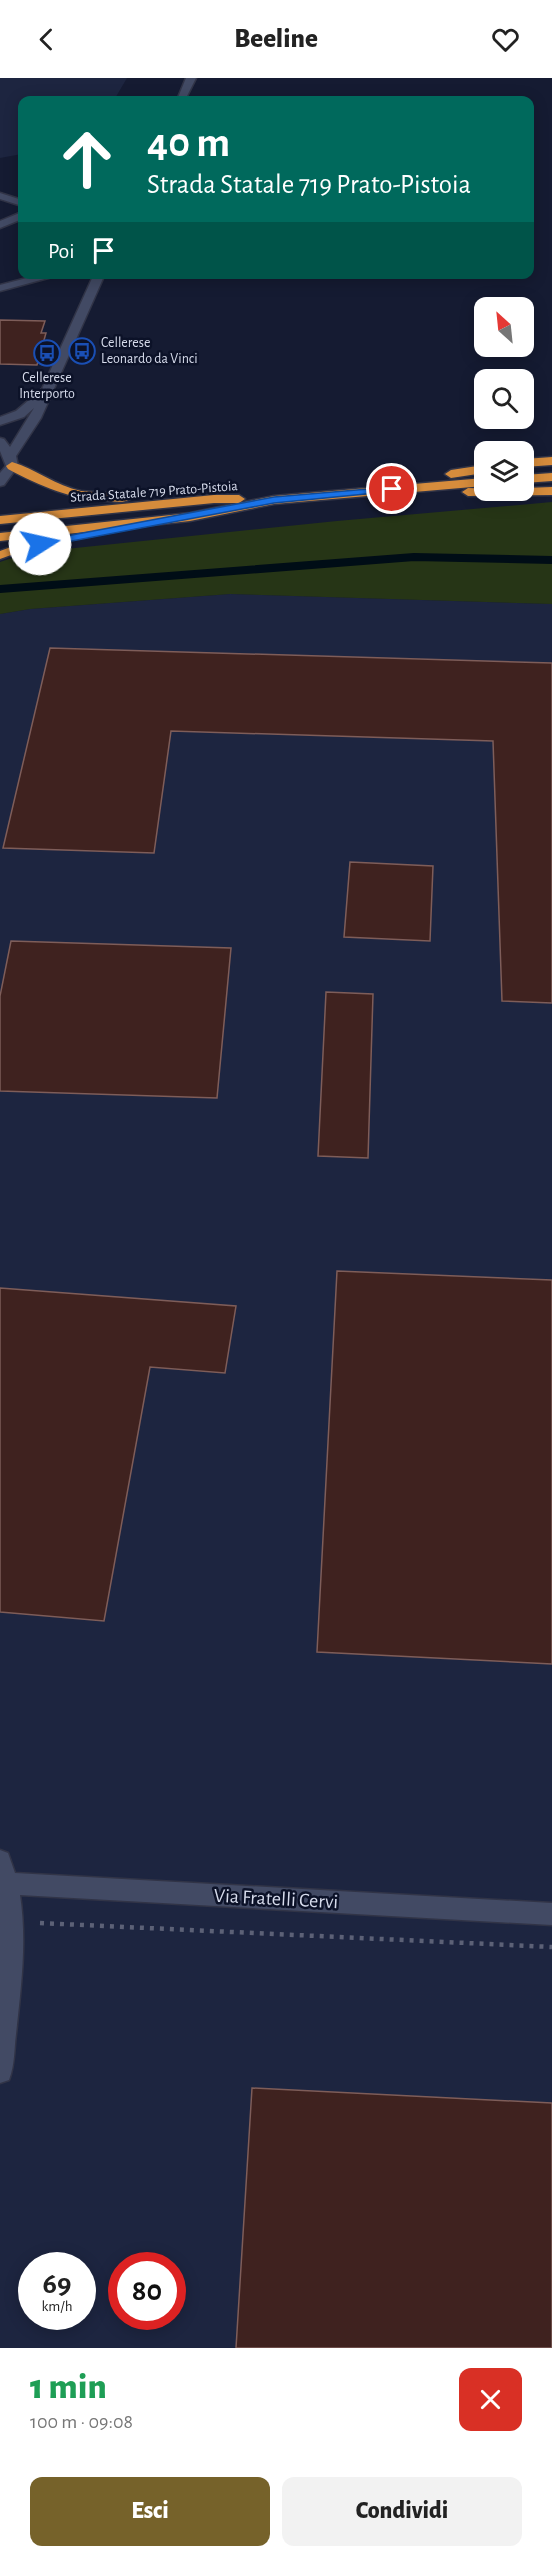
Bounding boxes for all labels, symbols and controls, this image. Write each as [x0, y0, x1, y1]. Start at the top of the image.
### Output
icon: back [30, 23, 63, 56]
icon: heart [489, 23, 522, 56]
text: Beeline [234, 25, 318, 52]
icon: ahead [48, 120, 126, 198]
text: 40 m [147, 122, 230, 164]
text: Strada Statale 719 Prato-Pistoia [147, 171, 471, 198]
icon: arrive [87, 234, 120, 267]
text: Poi [48, 240, 75, 262]
north arrow [474, 297, 534, 357]
map controls [474, 297, 534, 501]
bus stop icon: Cellerese Leonardo da Vinci [67, 336, 97, 366]
place label: Cellerese Leonardo da Vinci [101, 336, 198, 366]
bus stop icon: Cellerese Interporto [32, 338, 62, 368]
button: search [474, 369, 534, 429]
place label: Cellerese Interporto [19, 371, 75, 401]
button: layers [474, 441, 534, 501]
pin [366, 463, 417, 514]
icon: arrive [375, 472, 408, 505]
street label: Strada Statale 719 Prato-Pistoia [70, 479, 239, 505]
position arrow [8, 512, 72, 576]
street label: Via Fratelli Cervi [213, 1886, 339, 1912]
speed limit sign: 80 [108, 2252, 186, 2330]
text: 69 [43, 2269, 71, 2299]
text: km/h [42, 2299, 72, 2314]
button: close [459, 2368, 522, 2431]
text: 1 min [30, 2369, 107, 2405]
text: 100 m · 09:08 [30, 2412, 133, 2432]
button: Esci [30, 2477, 270, 2546]
button: Condividi [282, 2477, 522, 2546]

